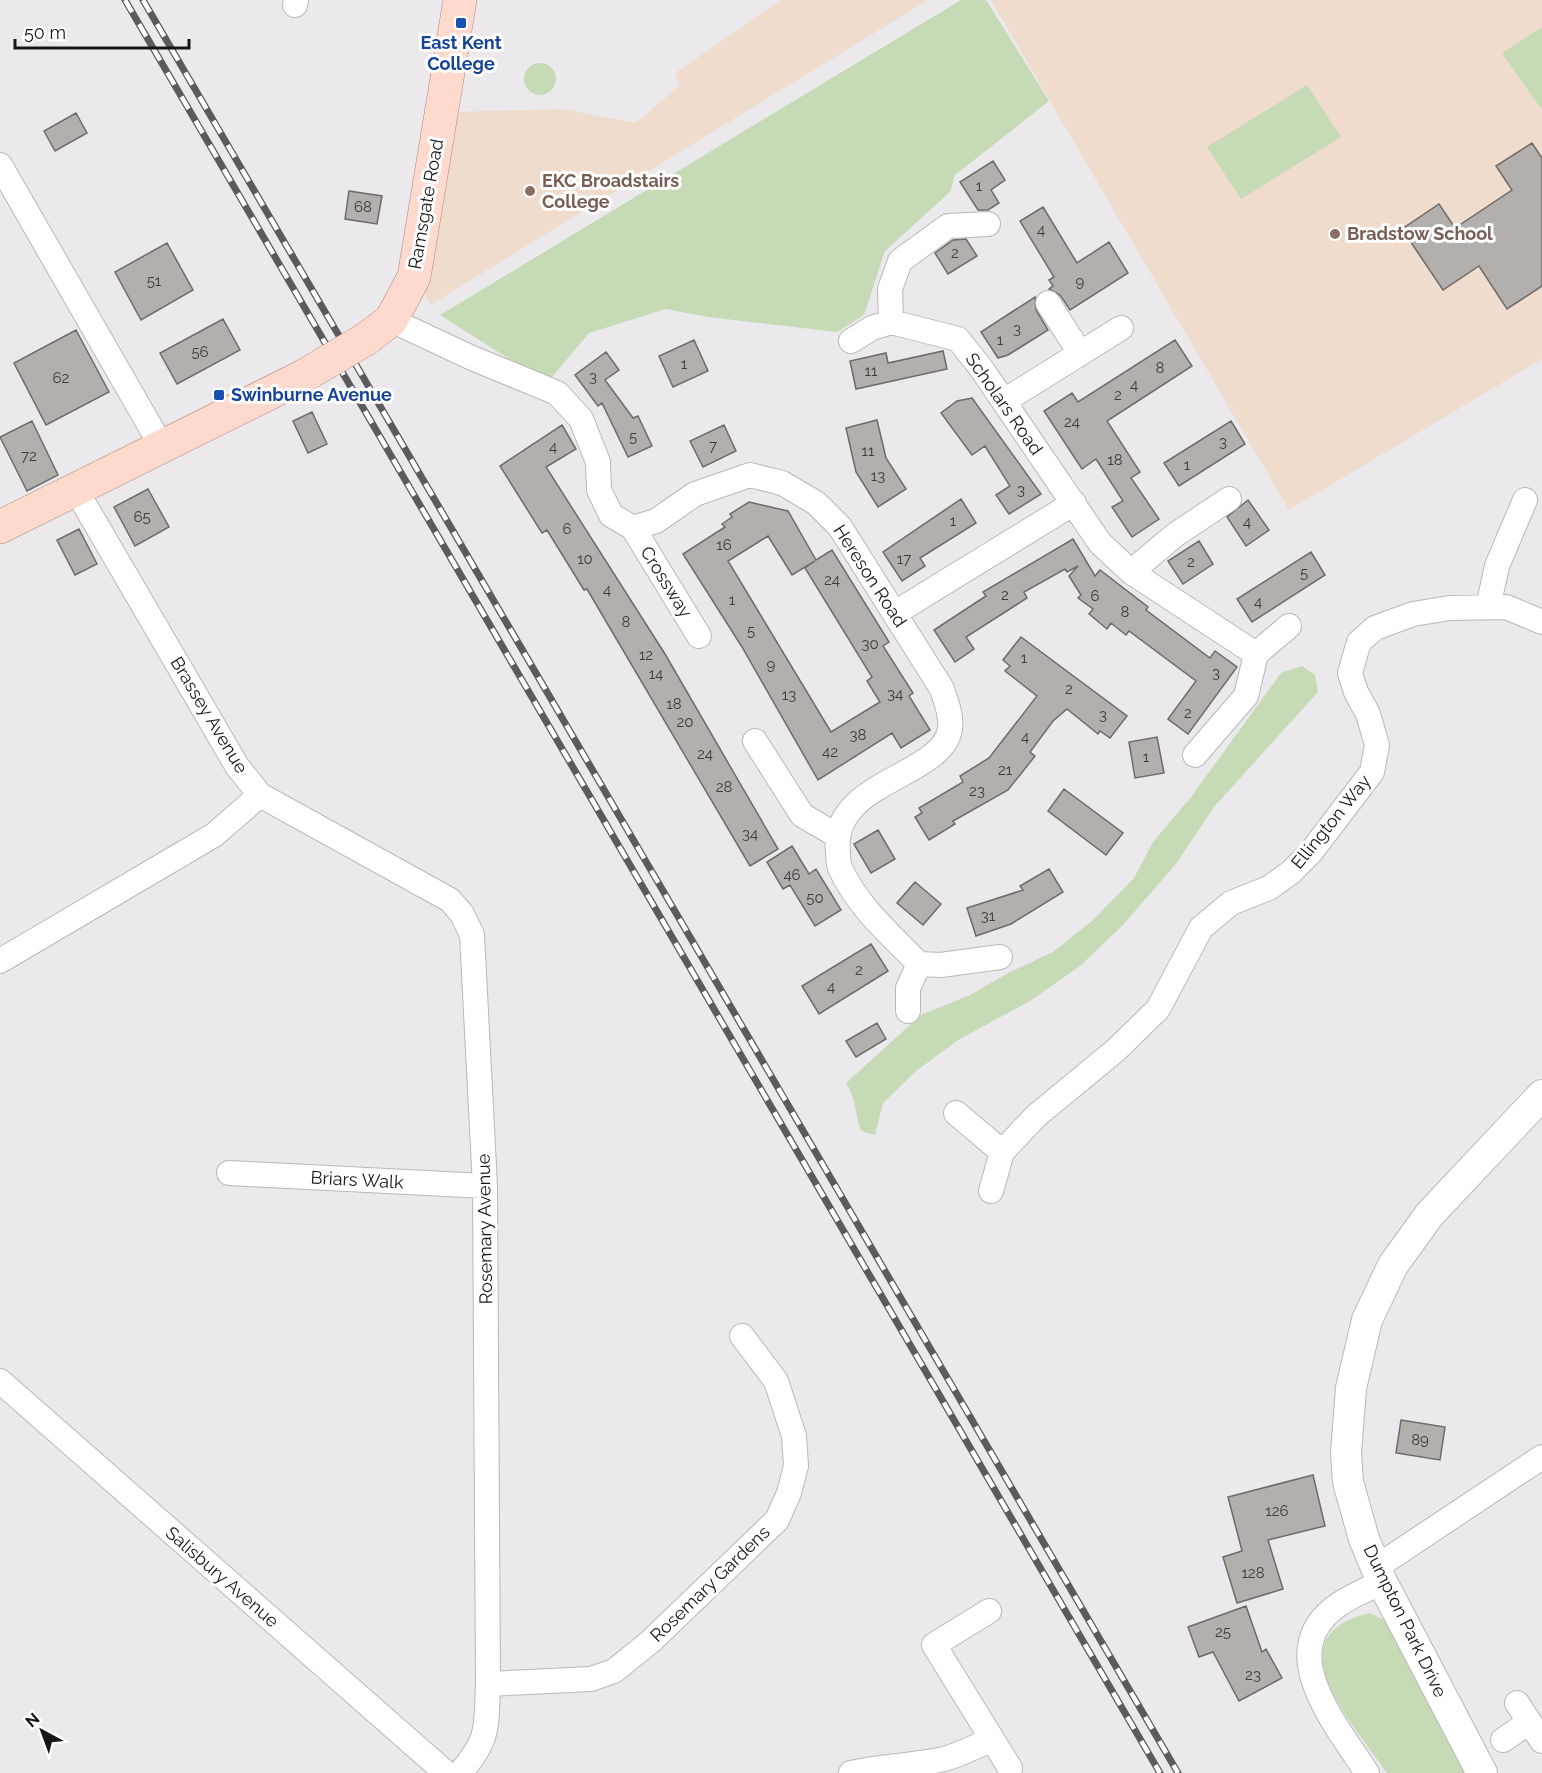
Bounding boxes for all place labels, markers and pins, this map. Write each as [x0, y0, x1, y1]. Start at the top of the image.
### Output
marker: East Kent College [454, 16, 468, 30]
place label: East Kent College [420, 32, 502, 74]
place label: EKC Broadstairs College [542, 170, 679, 212]
marker: EKC Broadstairs College [523, 184, 537, 198]
place label: Bradstow School [1347, 223, 1493, 244]
marker: Bradstow School [1328, 227, 1342, 241]
place label: Swinburne Avenue [231, 384, 392, 405]
marker: Swinburne Avenue [212, 388, 226, 402]

